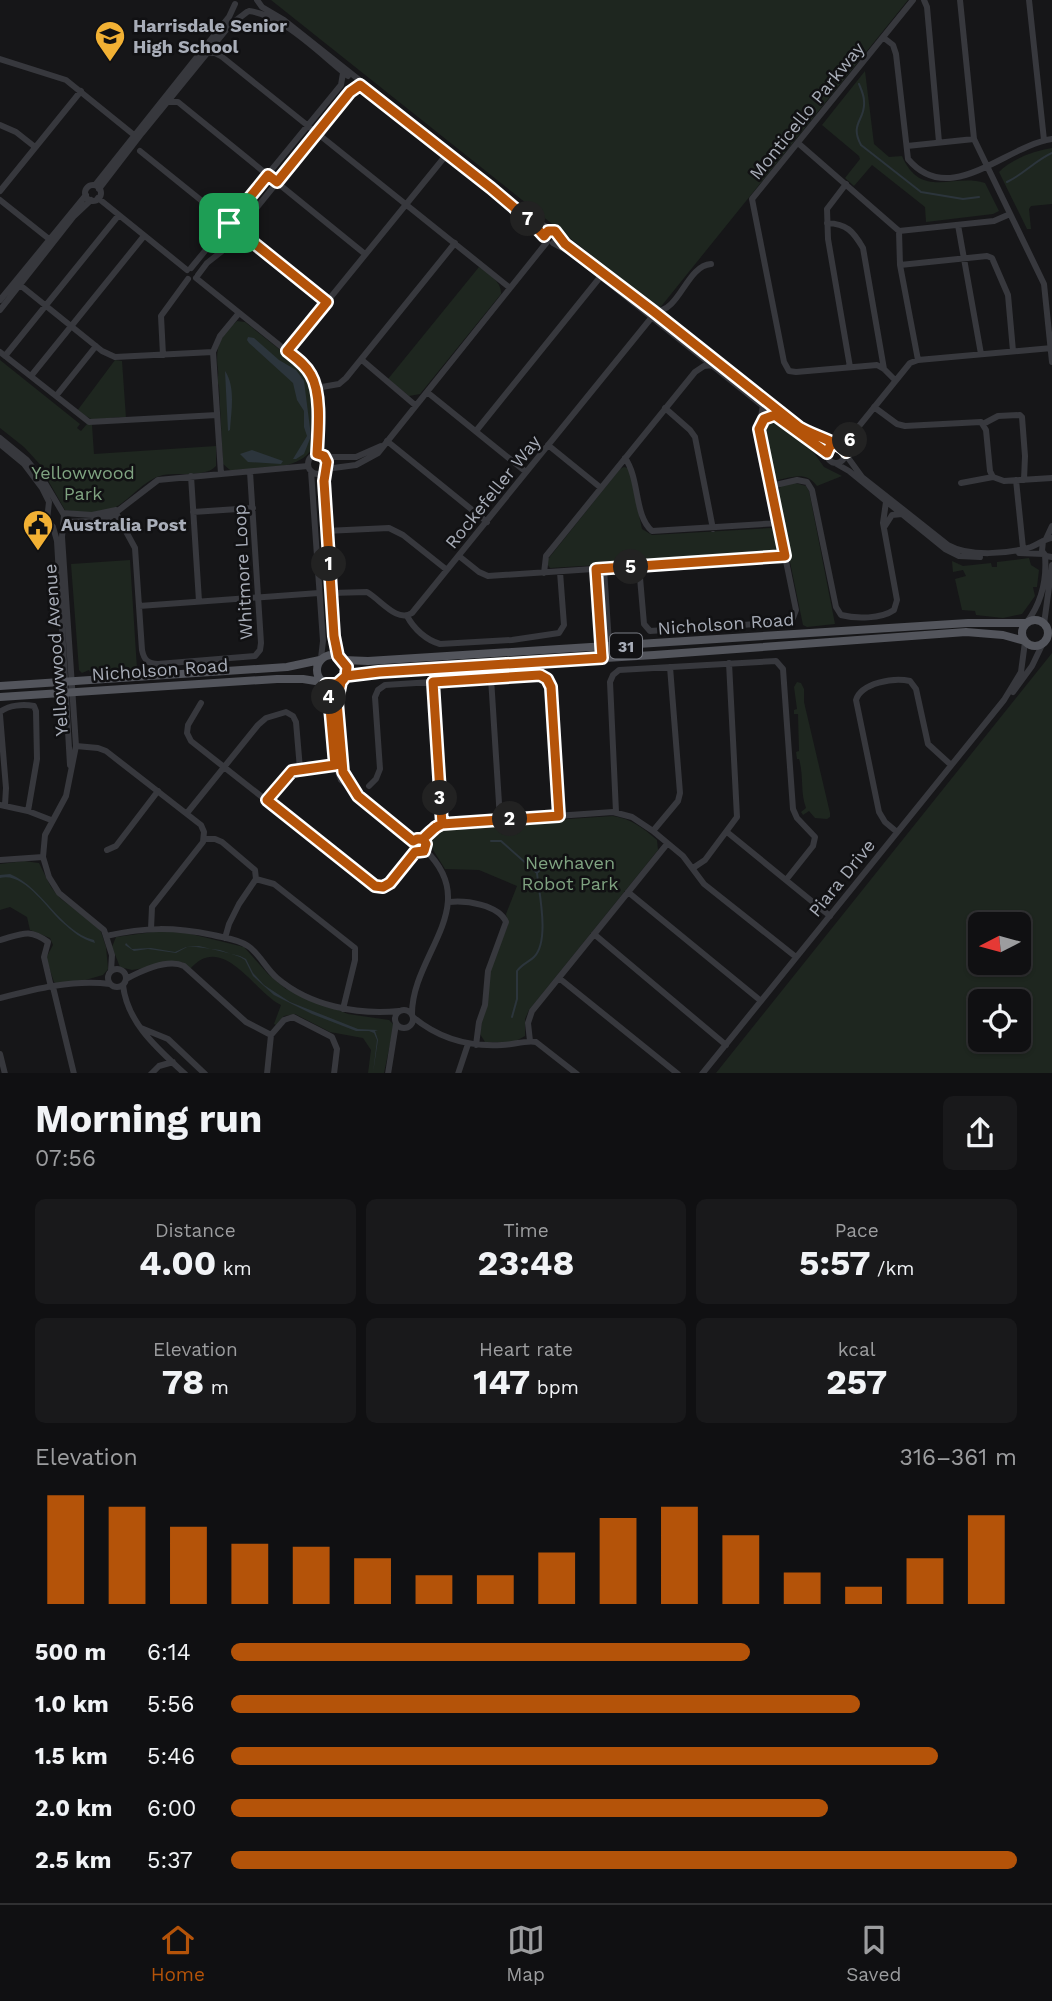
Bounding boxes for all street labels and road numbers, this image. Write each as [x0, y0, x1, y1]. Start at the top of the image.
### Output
street label: Monticello Parkway [745, 37, 869, 183]
street label: Rockefeller Way [441, 430, 545, 552]
street label: Whitmore Loop [228, 504, 257, 640]
street label: Yellowwood Avenue [39, 563, 72, 737]
street label: Nicholson Road [657, 608, 795, 639]
road number: 31 [610, 634, 642, 659]
street label: Nicholson Road [91, 654, 229, 685]
street label: Piara Drive [804, 835, 879, 921]

